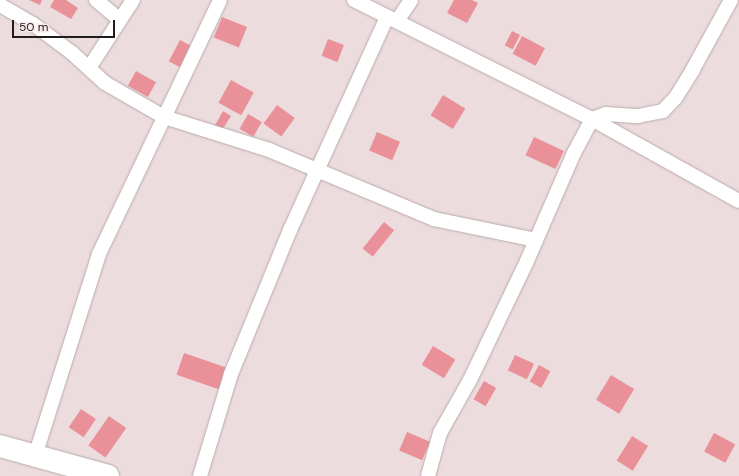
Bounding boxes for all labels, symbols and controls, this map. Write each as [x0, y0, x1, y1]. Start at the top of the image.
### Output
scale bar [14, 12, 117, 38]
text: 50 m [19, 19, 48, 35]

